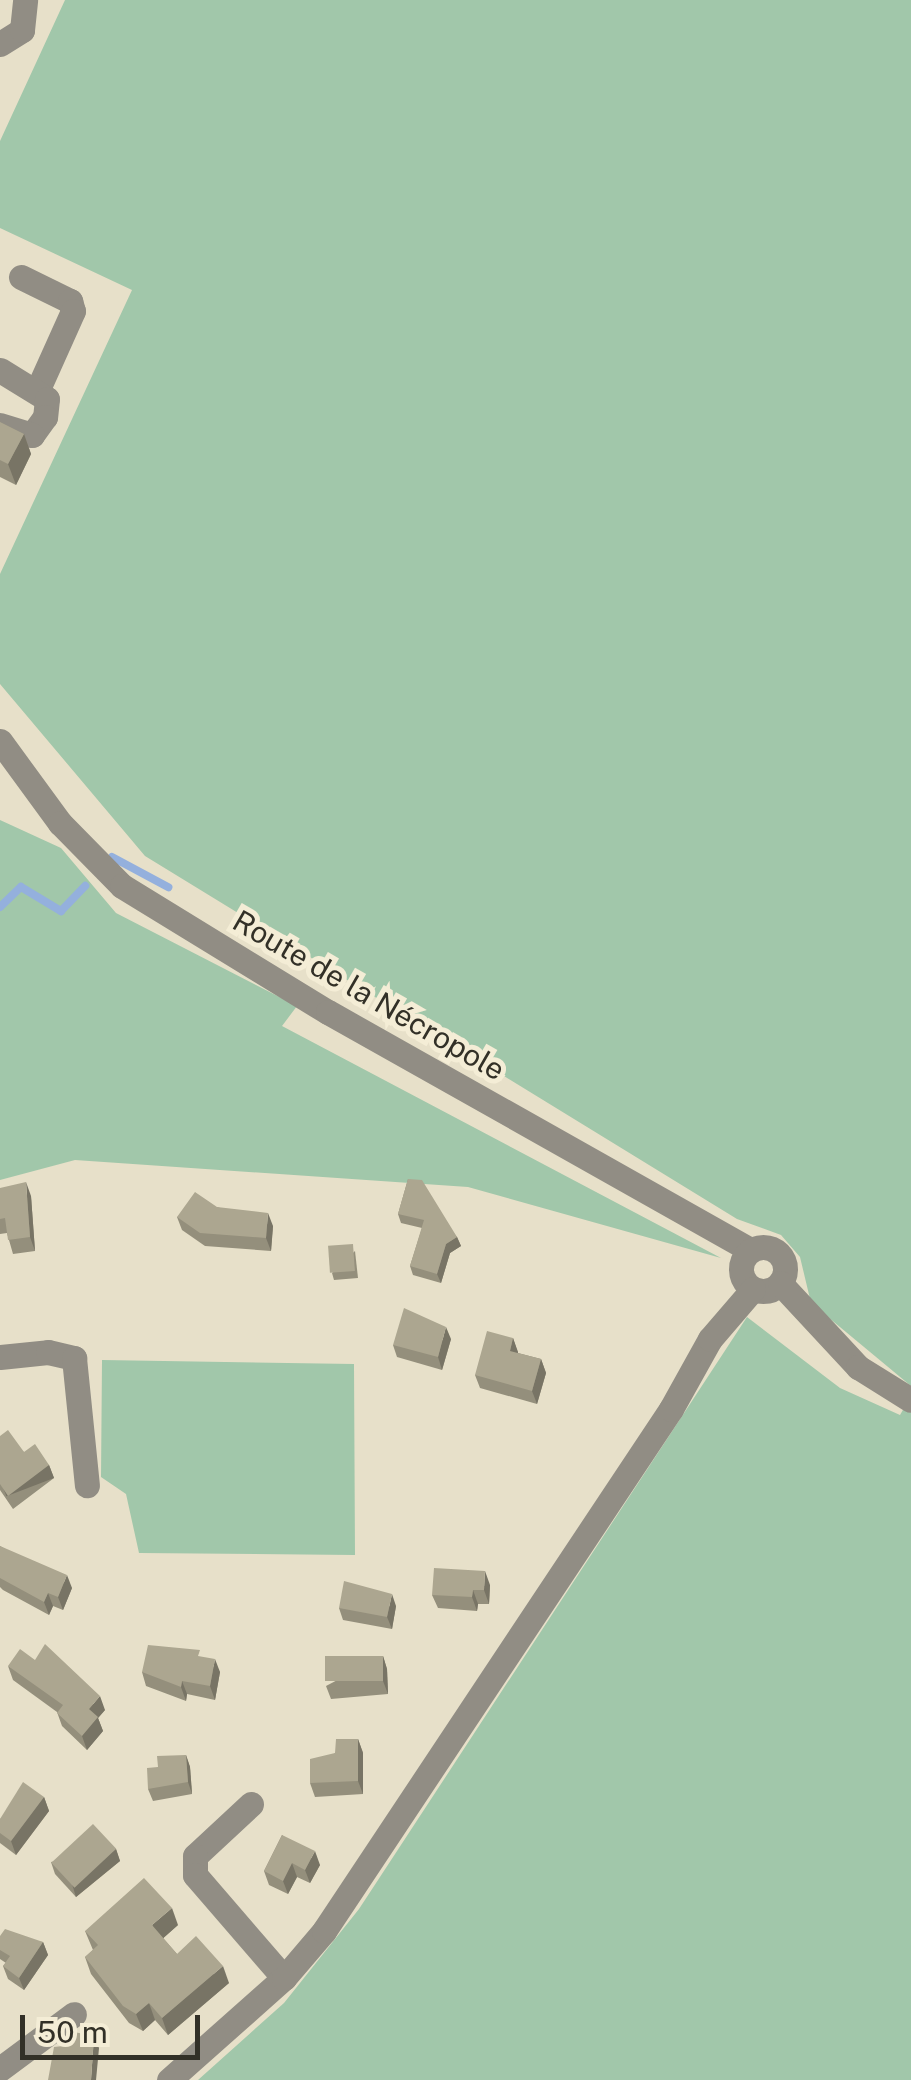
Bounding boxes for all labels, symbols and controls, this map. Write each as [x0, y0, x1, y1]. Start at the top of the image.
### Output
street label: Route de la Nécropole [226, 902, 512, 1088]
scale bar [25, 1995, 205, 2057]
text: 50 m [37, 2014, 108, 2050]

